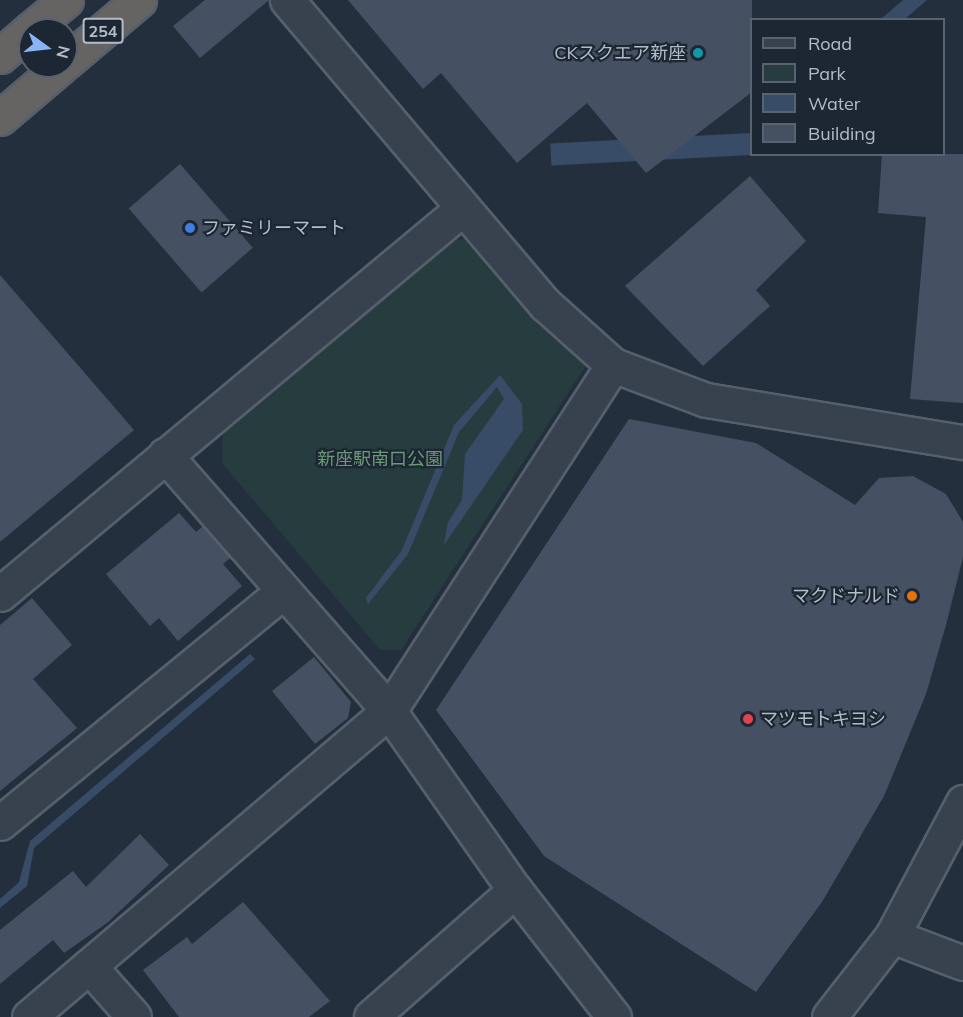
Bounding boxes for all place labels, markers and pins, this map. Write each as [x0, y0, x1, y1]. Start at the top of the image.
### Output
place label: CKスクエア新座 [554, 42, 686, 64]
marker: CKスクエア新座 [691, 46, 705, 60]
place label: ファミリーマート [202, 217, 346, 239]
marker: ファミリーマート [183, 221, 197, 235]
place label: マクドナルド [792, 585, 900, 607]
marker: マクドナルド [905, 589, 919, 603]
place label: マツモトキヨシ [760, 708, 886, 730]
marker: マツモトキヨシ [741, 712, 755, 726]

